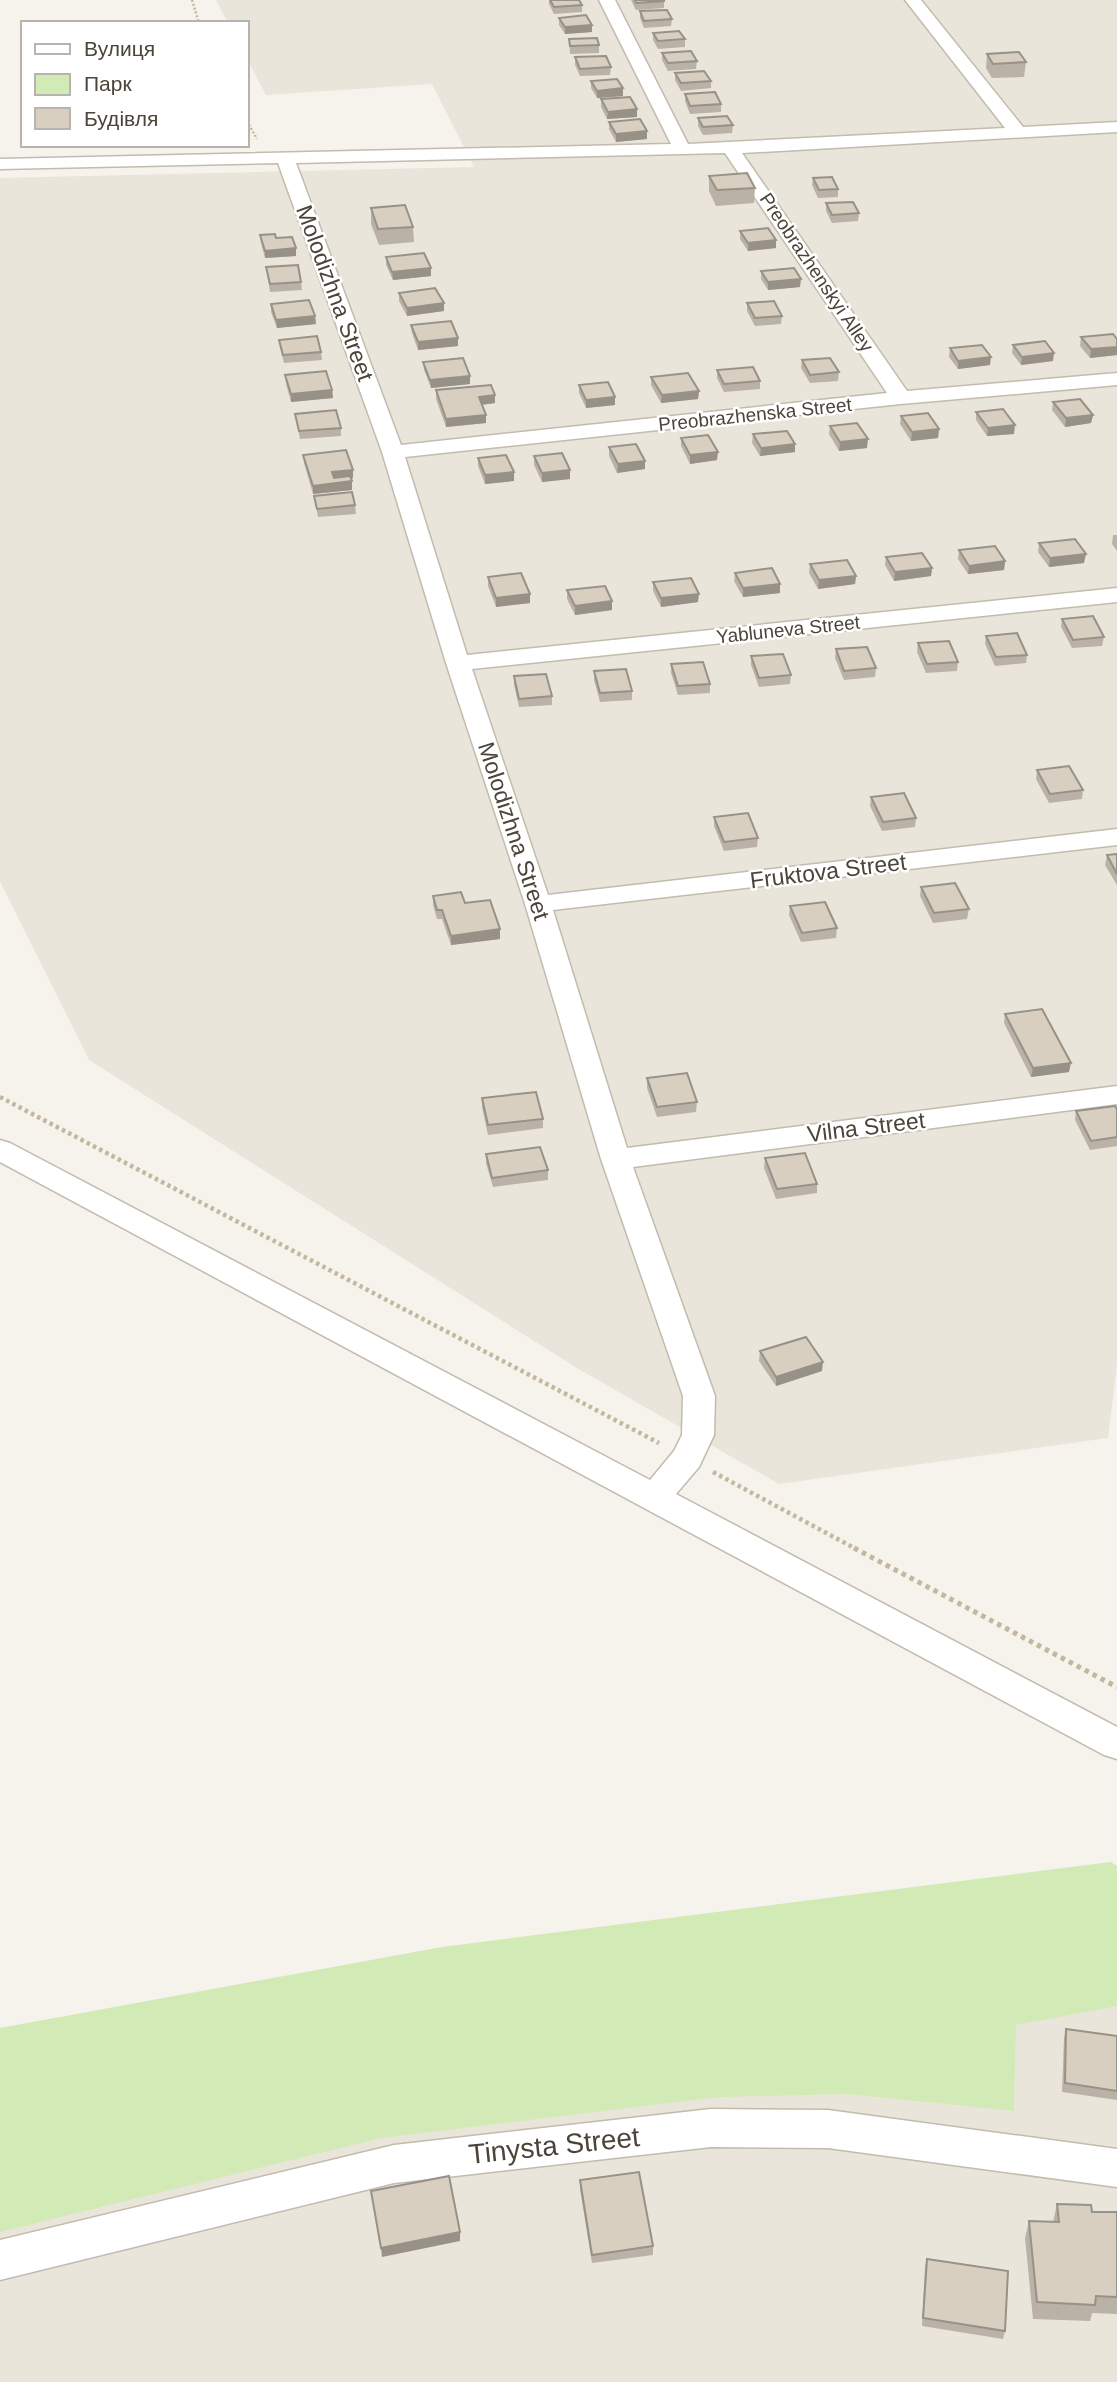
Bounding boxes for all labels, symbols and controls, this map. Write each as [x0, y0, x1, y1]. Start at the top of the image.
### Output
legend [21, 21, 248, 147]
text: Вулиця [84, 37, 155, 60]
text: Парк [84, 72, 132, 95]
text: Будівля [84, 107, 158, 130]
street label: Preobrazhenskyi Alley [756, 189, 878, 356]
street label: Molodizhna Street [291, 201, 379, 385]
street label: Preobrazhenska Street [657, 394, 853, 435]
street label: Yabluneva Street [715, 611, 862, 647]
street label: Molodizhna Street [473, 739, 555, 924]
street label: Fruktova Street [748, 848, 908, 893]
street label: Vilna Street [806, 1107, 927, 1147]
street label: Tinysta Street [467, 2121, 641, 2170]

